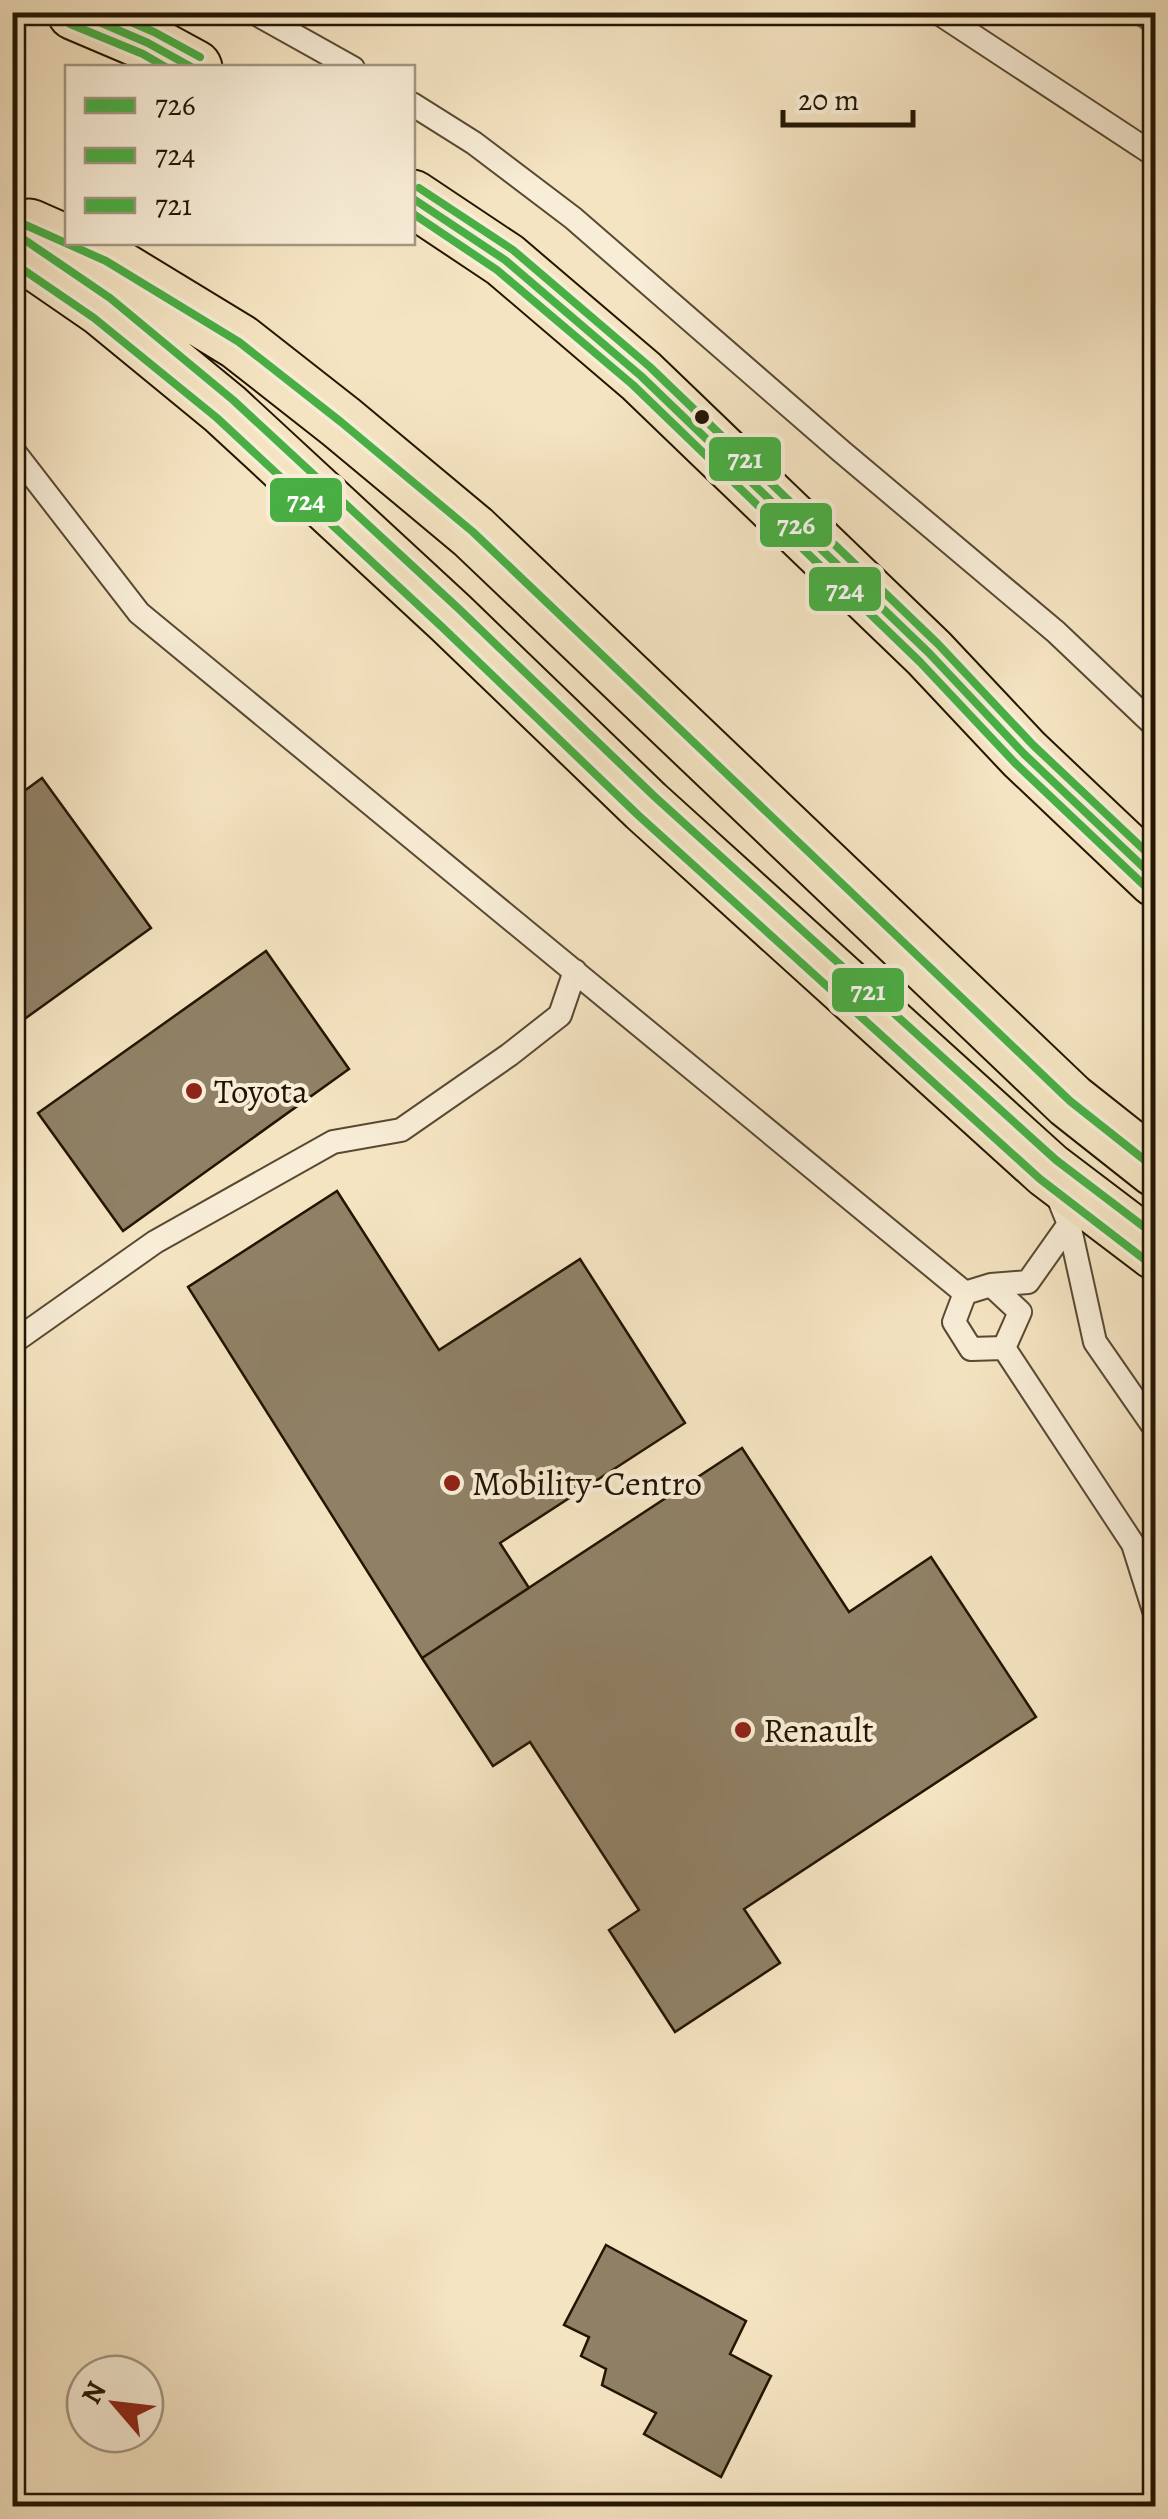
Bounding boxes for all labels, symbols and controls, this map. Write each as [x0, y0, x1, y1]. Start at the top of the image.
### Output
legend [65, 65, 415, 245]
scale bar [783, 65, 913, 127]
text: 20 m [798, 80, 859, 120]
text: 726 [155, 85, 196, 125]
text: 724 [155, 135, 195, 175]
text: 721 [155, 185, 192, 225]
unlabelled marker [692, 407, 712, 427]
line badge: 721 [707, 435, 783, 483]
text: 721 [727, 440, 763, 478]
line badge: 724 [268, 476, 344, 524]
text: 724 [287, 482, 325, 520]
line badge: 726 [758, 501, 834, 549]
text: 726 [777, 506, 815, 544]
line badge: 724 [807, 565, 883, 613]
text: 724 [826, 571, 864, 609]
line badge: 721 [830, 966, 906, 1014]
text: 721 [850, 972, 886, 1010]
place label: Toyota [214, 1067, 309, 1115]
marker: Toyota [183, 1080, 205, 1102]
place label: Mobility-Centro [472, 1459, 702, 1507]
marker: Mobility-Centro [441, 1472, 463, 1494]
place label: Renault [763, 1706, 874, 1754]
marker: Renault [732, 1719, 754, 1741]
north arrow [65, 2354, 165, 2454]
text: N [72, 2375, 115, 2411]

